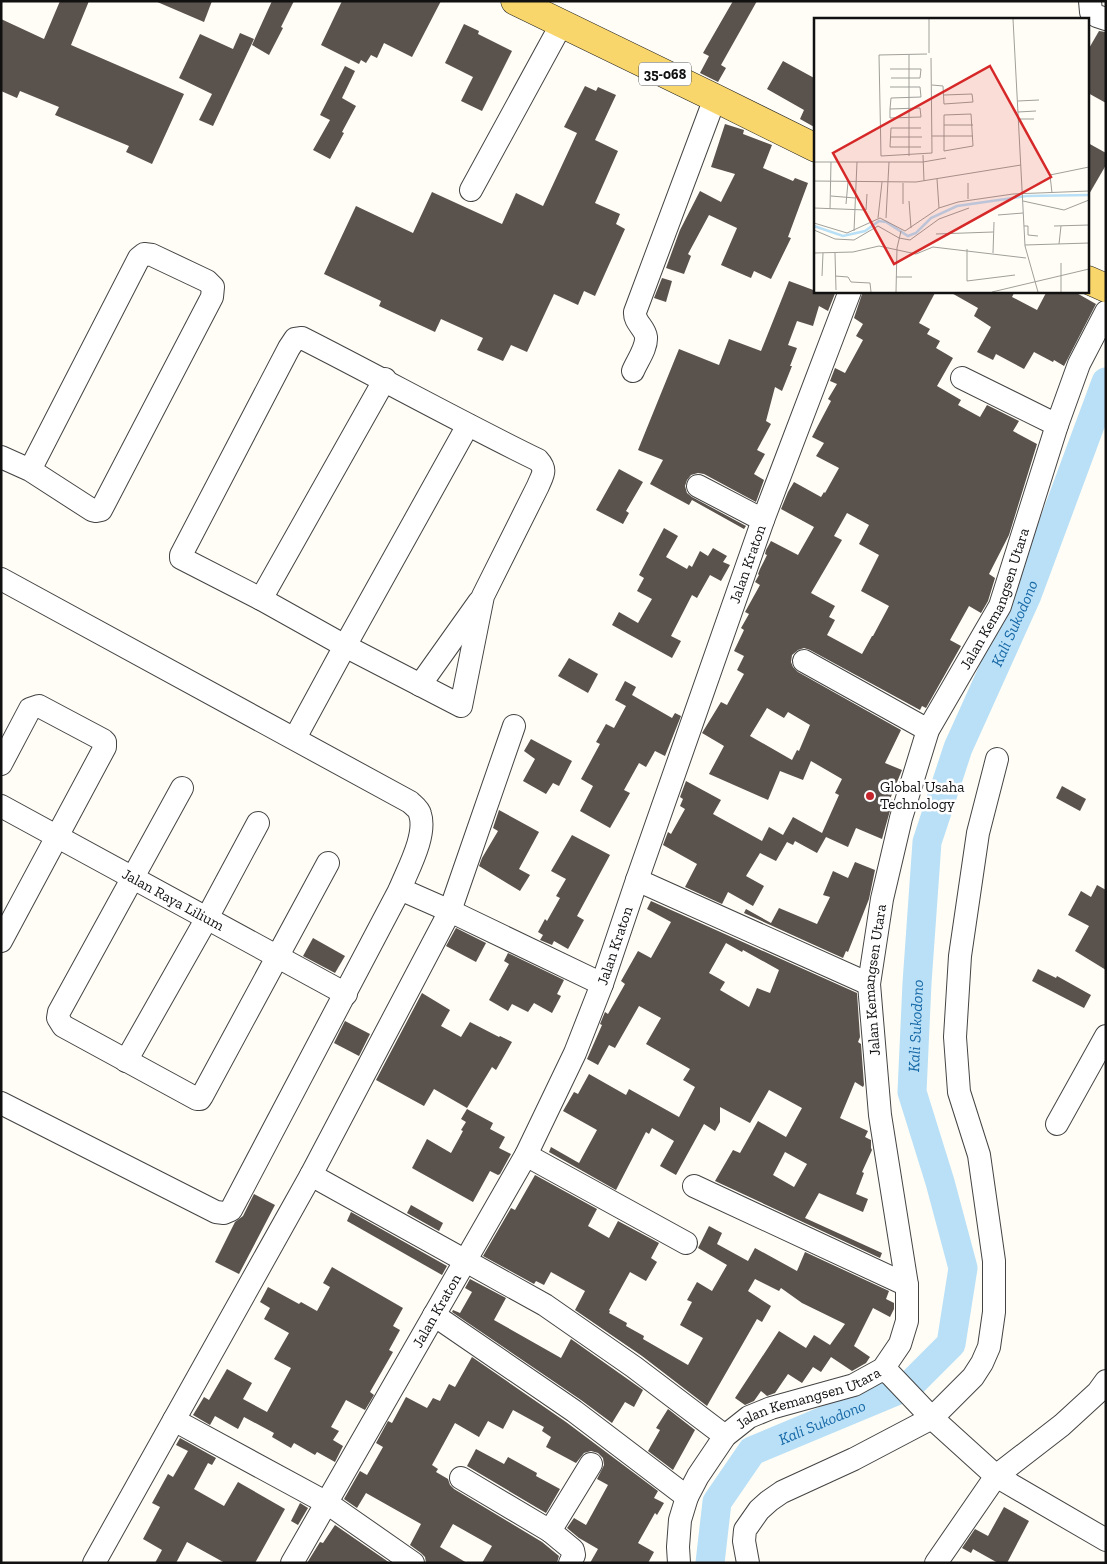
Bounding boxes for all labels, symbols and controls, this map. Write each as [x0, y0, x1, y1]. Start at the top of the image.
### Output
inset map [814, 18, 1090, 292]
road number: 35-068 [639, 62, 691, 86]
street label: Jalan Kraton [726, 522, 770, 606]
street label: Jalan Kemangsen Utara [956, 526, 1033, 673]
water label: Kali Sukodono [987, 577, 1041, 669]
place label: Global Usaha Technology [880, 778, 965, 813]
marker: Global Usaha Technology [864, 790, 876, 802]
street label: Jalan Raya Lilium [119, 865, 227, 935]
street label: Jalan Kemangsen Utara [860, 903, 890, 1057]
street label: Jalan Kraton [593, 904, 637, 987]
water label: Kali Sukodono [903, 979, 927, 1072]
street label: Jalan Kraton [409, 1270, 465, 1351]
street label: Jalan Kemangsen Utara [732, 1363, 884, 1433]
water label: Kali Sukodono [776, 1395, 868, 1448]

